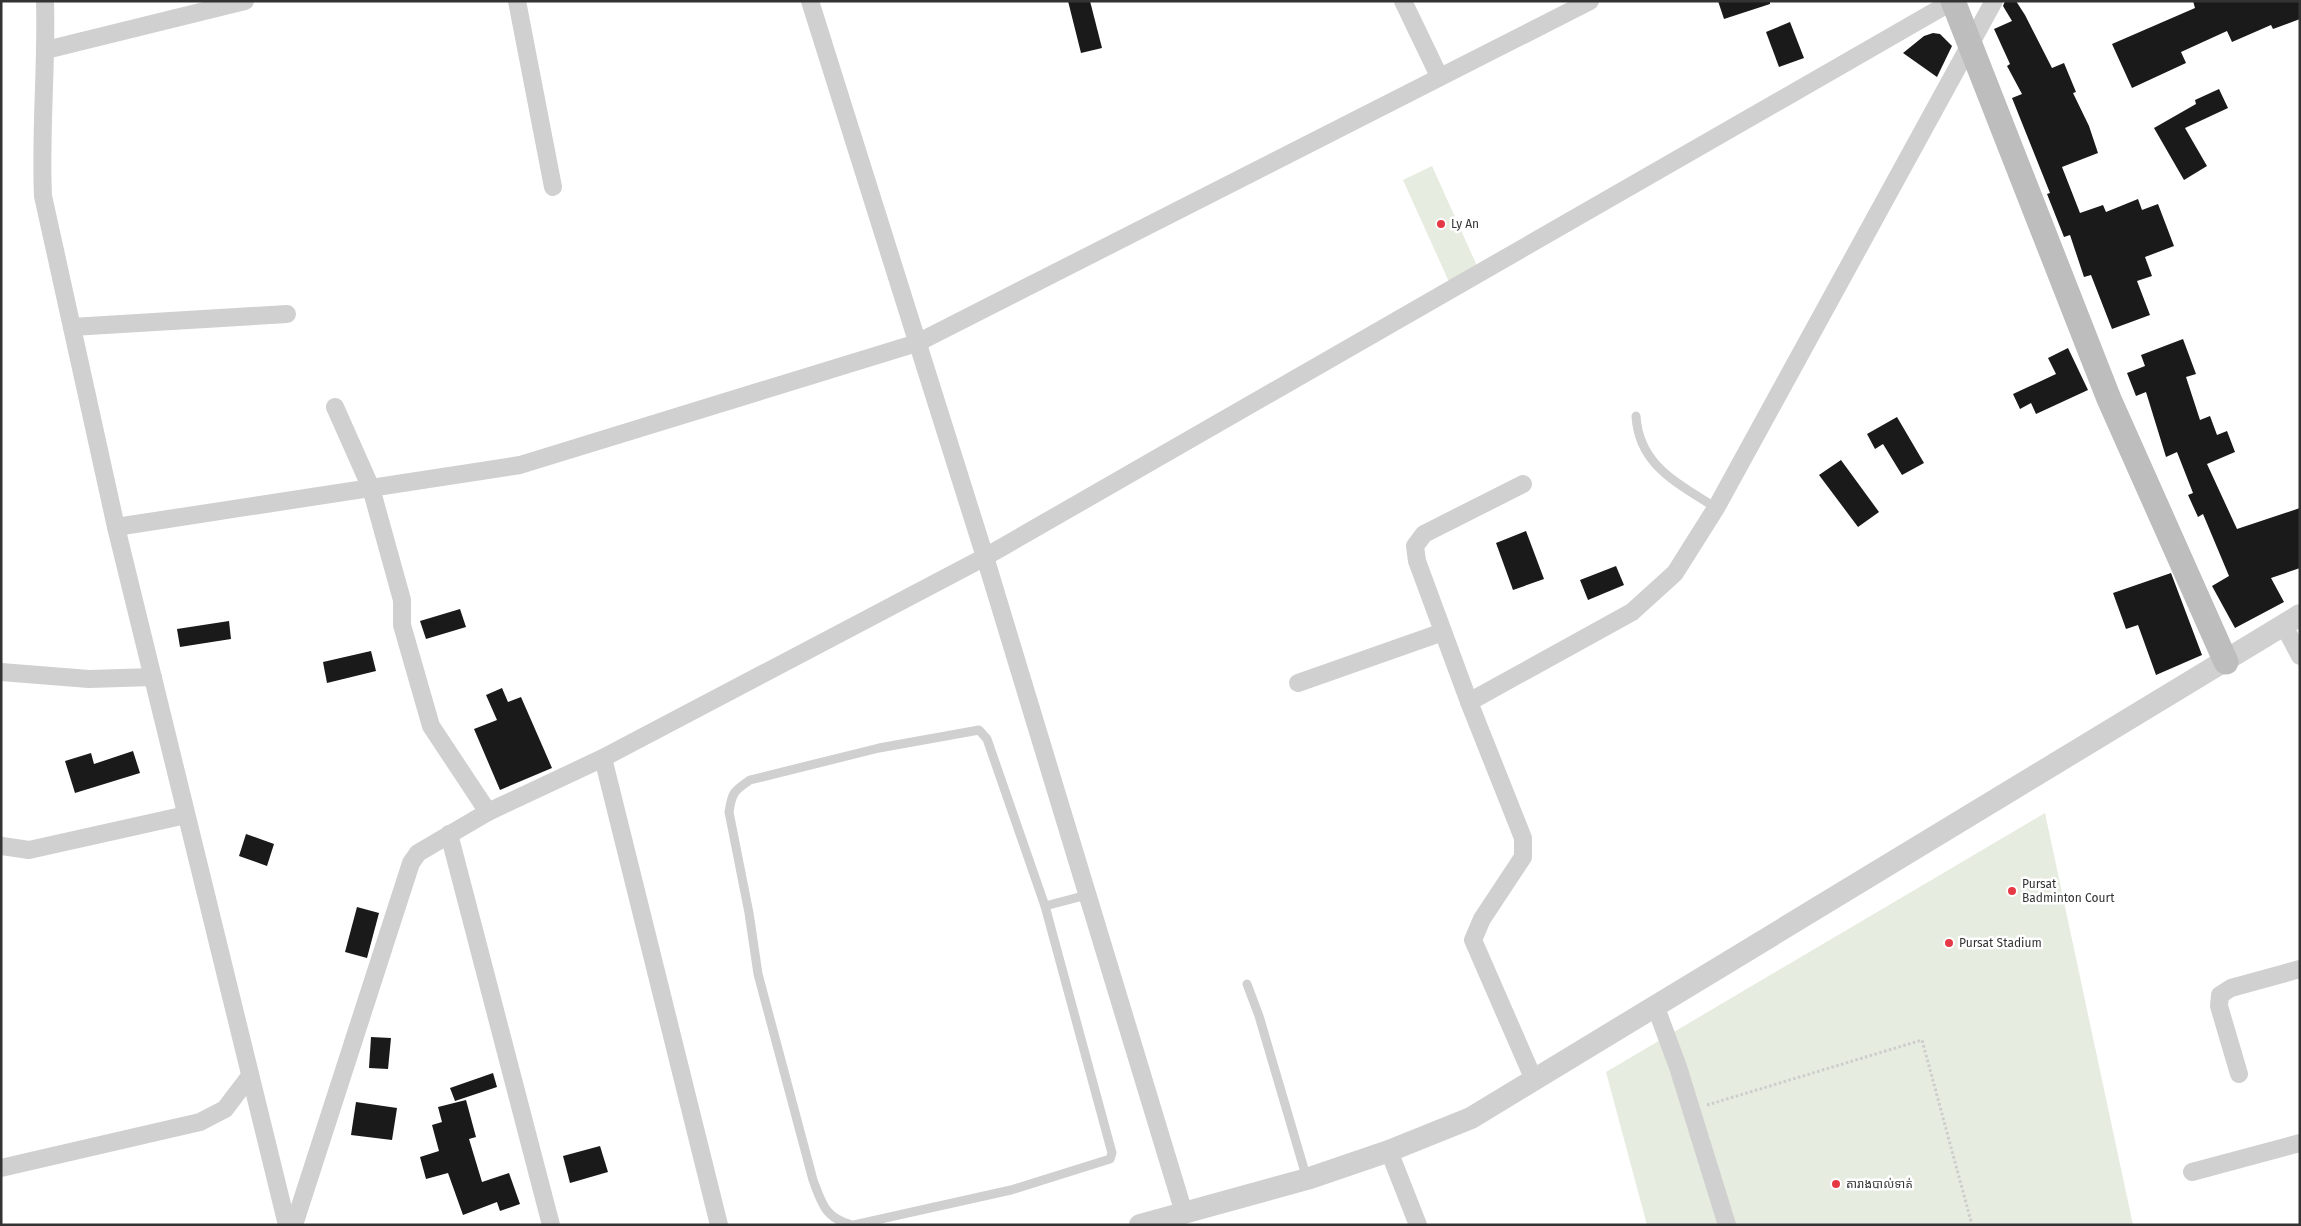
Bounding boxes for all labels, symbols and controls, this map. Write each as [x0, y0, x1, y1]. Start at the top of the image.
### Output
place label: Ly An [1451, 217, 1479, 231]
marker: Ly An [1435, 218, 1447, 230]
place label: Pursat Badminton Court [2022, 877, 2115, 905]
marker: Pursat Badminton Court [2006, 885, 2018, 897]
place label: Pursat Stadium [1959, 936, 2042, 950]
marker: Pursat Stadium [1943, 937, 1955, 949]
place label: តារាងបាល់ទាត់ [1846, 1177, 1913, 1191]
marker: តារាងបាល់ទាត់ [1830, 1178, 1842, 1190]

